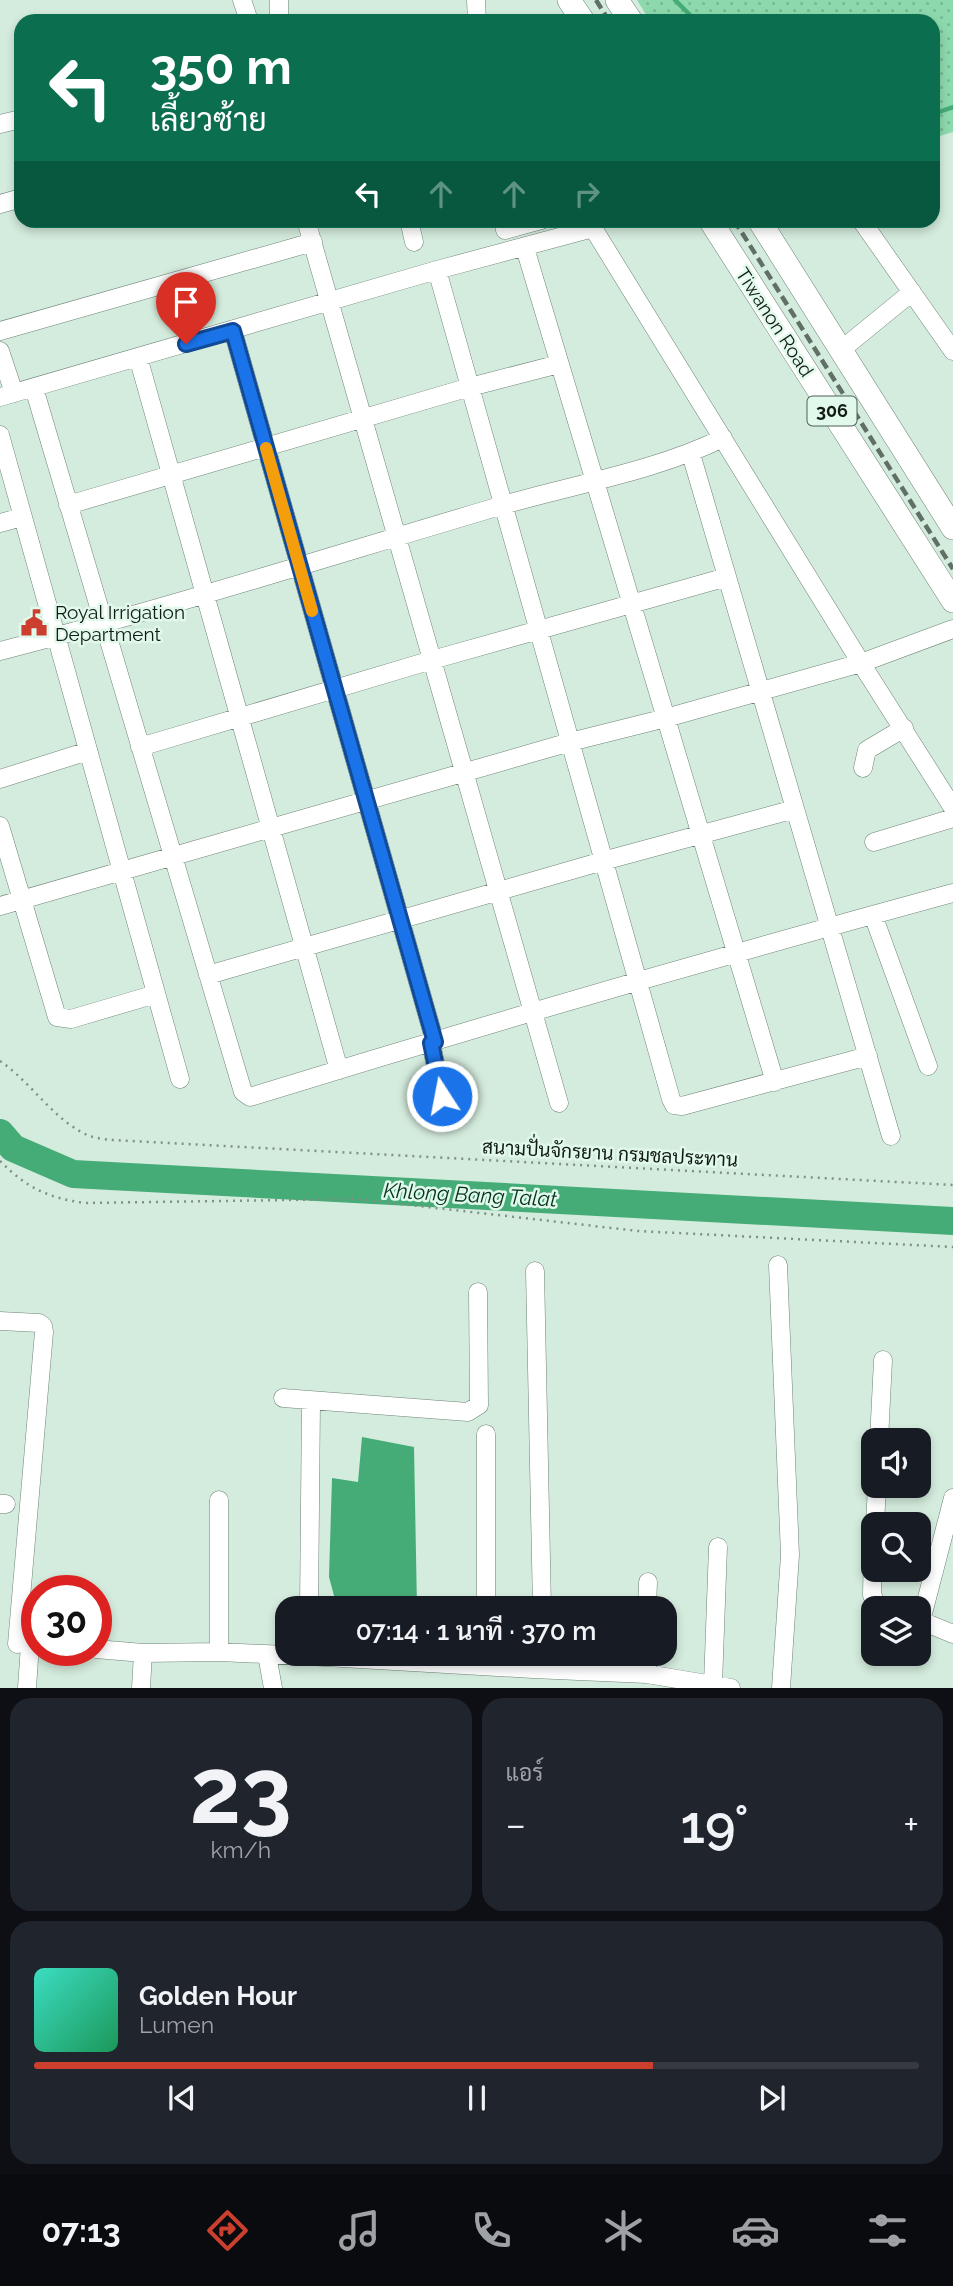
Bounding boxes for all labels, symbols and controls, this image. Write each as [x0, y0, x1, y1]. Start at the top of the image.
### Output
text: 350 m [150, 38, 292, 95]
icon: left [35, 42, 126, 133]
text: เลี้ยวซ้าย [150, 101, 267, 138]
icon: left [349, 175, 387, 213]
icon: ahead [422, 175, 460, 213]
icon: ahead [495, 175, 533, 213]
icon: right [568, 175, 606, 213]
street label: Tiwanon Road [732, 264, 818, 380]
pin [156, 272, 216, 344]
icon: arrive [167, 283, 205, 321]
road number: 306 [808, 396, 856, 426]
place label: Royal Irrigation Department [55, 601, 185, 645]
public building icon: Royal Irrigation Department [19, 608, 49, 638]
position arrow [405, 1059, 479, 1133]
street label: สนามปั่นจักรยาน กรมชลประทาน [481, 1130, 739, 1171]
water label: Khlong Bang Talat [383, 1177, 558, 1212]
map controls [861, 1428, 931, 1666]
button: sound [861, 1428, 931, 1498]
button: search [861, 1512, 931, 1582]
speed limit sign: 30 [21, 1575, 112, 1666]
button: layers [861, 1596, 931, 1666]
text: 07:14 · 1 นาที · 370 m [356, 1616, 596, 1646]
text: 23 [190, 1737, 292, 1844]
text: แอร์ [506, 1759, 543, 1786]
text: 19° [681, 1794, 749, 1855]
text: − [506, 1802, 526, 1847]
text: + [903, 1802, 919, 1847]
text: km/h [210, 1836, 271, 1863]
text: Golden Hour [139, 1981, 297, 2011]
text: Lumen [139, 2011, 214, 2038]
icon: previous [163, 2079, 201, 2117]
icon: pause [458, 2079, 496, 2117]
icon: next [753, 2079, 791, 2117]
icon: directions [203, 2206, 252, 2255]
icon: music [335, 2206, 384, 2255]
icon: phone [467, 2206, 516, 2255]
icon: climate [599, 2206, 648, 2255]
icon: car [731, 2206, 780, 2255]
icon: filters [863, 2206, 912, 2255]
text: 07:13 [41, 2212, 121, 2249]

